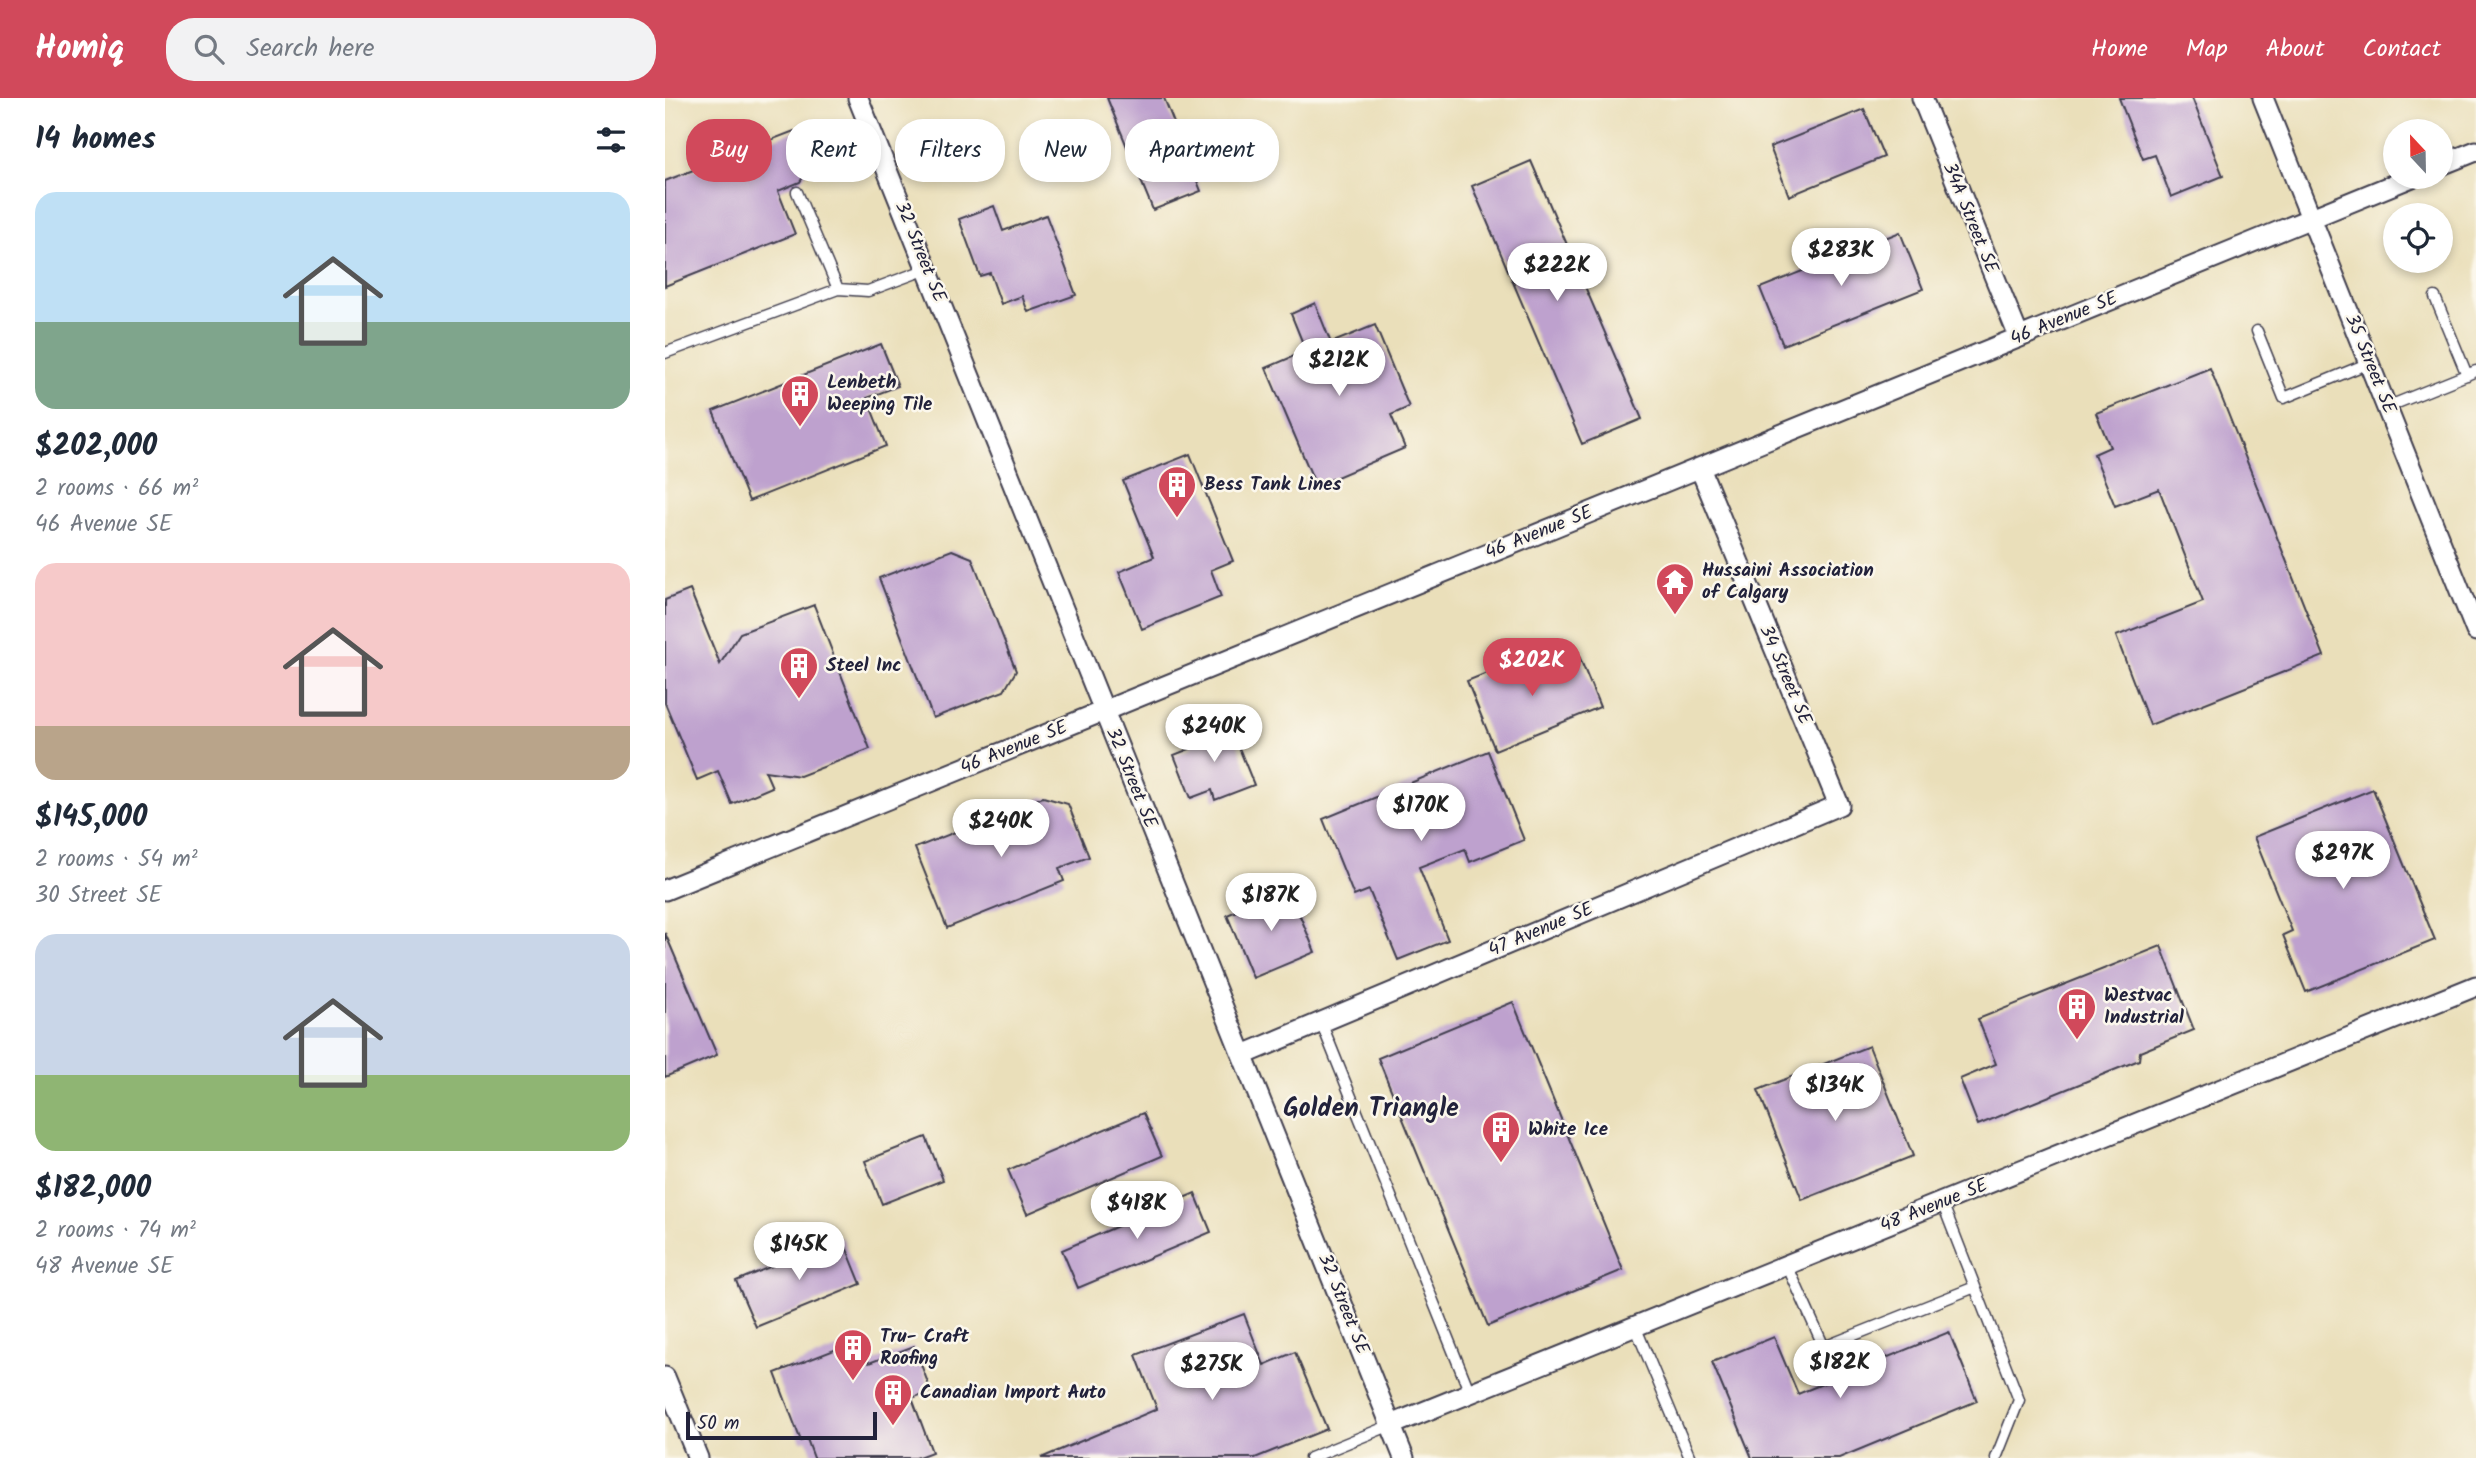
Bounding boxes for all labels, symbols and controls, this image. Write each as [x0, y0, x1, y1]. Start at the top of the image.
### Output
search box [166, 18, 656, 81]
text: Homiq [35, 23, 124, 76]
text: Search here [246, 28, 374, 70]
icon: search [190, 30, 228, 68]
text: Home [2091, 30, 2148, 69]
text: Map [2186, 30, 2228, 69]
text: About [2266, 30, 2324, 69]
text: Contact [2362, 30, 2441, 69]
text: 14 homes [35, 116, 156, 164]
chip: Buy [686, 119, 772, 182]
chip: Rent [786, 119, 881, 182]
chip: Filters [895, 119, 1005, 182]
chip: New [1019, 119, 1111, 182]
chip: Apartment [1125, 119, 1279, 182]
north arrow [2383, 119, 2453, 189]
map controls [2383, 119, 2453, 273]
icon: filters [592, 121, 630, 159]
street label: 34A Street SE [1934, 158, 2006, 279]
street label: 32 Street SE [886, 197, 954, 308]
button: locate [2383, 203, 2453, 273]
pin: $283K [1792, 228, 1890, 288]
text: $283K [1807, 233, 1875, 269]
icon: home [270, 238, 396, 364]
pin: $222K [1508, 244, 1606, 303]
text: $222K [1523, 248, 1591, 284]
street label: 46 Avenue SE [2006, 284, 2123, 354]
street label: 35 Street SE [2336, 309, 2404, 419]
pin: $212K [1290, 338, 1388, 398]
text: $212K [1308, 343, 1370, 379]
place label: Lenbeth Weeping Tile [827, 368, 932, 420]
building icon: Lenbeth Weeping Tile [779, 373, 821, 428]
text: $202,000 [35, 423, 157, 471]
building icon: Bess Tank Lines [1156, 464, 1198, 519]
place label: Bess Tank Lines [1204, 470, 1342, 500]
text: 2 rooms · 66 m² [35, 471, 198, 507]
street label: 46 Avenue SE [1481, 498, 1598, 568]
text: 46 Avenue SE [35, 507, 172, 543]
place label: Hussaini Association of Calgary [1702, 556, 1874, 608]
temple icon: Hussaini Association of Calgary [1654, 561, 1696, 616]
icon: home [270, 609, 396, 735]
street label: 34 Street SE [1750, 620, 1820, 730]
pin: $202K [1483, 638, 1581, 698]
text: $202K [1499, 643, 1565, 679]
building icon: Steel Inc [778, 645, 820, 700]
place label: Steel Inc [826, 651, 902, 681]
pin: $240K [1165, 704, 1263, 764]
text: $240K [1181, 709, 1247, 745]
street label: 46 Avenue SE [956, 713, 1073, 783]
street label: 32 Street SE [1097, 723, 1165, 834]
pin: $170K [1372, 784, 1470, 843]
text: $170K [1392, 788, 1450, 824]
text: $145,000 [35, 794, 147, 842]
pin: $240K [952, 800, 1050, 859]
text: $240K [968, 804, 1034, 840]
pin: $297K [2294, 832, 2392, 891]
text: $297K [2311, 836, 2375, 872]
text: 2 rooms · 54 m² [35, 842, 198, 878]
pin: $187K [1222, 874, 1320, 933]
text: 30 Street SE [35, 878, 162, 914]
text: $187K [1242, 878, 1300, 914]
street label: 47 Avenue SE [1484, 894, 1599, 966]
icon: home [270, 980, 396, 1106]
place label: Westvac Industrial [2104, 981, 2185, 1033]
building icon: Westvac Industrial [2056, 986, 2098, 1041]
pin: $134K [1786, 1063, 1884, 1123]
text: $134K [1805, 1068, 1865, 1104]
district label: Golden Triangle [1283, 1088, 1459, 1130]
building icon: White Ice [1480, 1109, 1522, 1164]
place label: White Ice [1528, 1115, 1608, 1145]
text: $182,000 [35, 1165, 151, 1213]
street label: 48 Avenue SE [1875, 1170, 1993, 1241]
pin: $418K [1088, 1182, 1186, 1241]
text: $418K [1107, 1186, 1167, 1222]
text: 2 rooms · 74 m² [35, 1213, 196, 1249]
pin: $145K [750, 1222, 848, 1282]
text: $145K [770, 1227, 828, 1263]
text: 48 Avenue SE [35, 1249, 173, 1285]
street label: 32 Street SE [1309, 1249, 1377, 1360]
place label: Tru- Craft Roofing [880, 1322, 969, 1374]
building icon: Tru- Craft Roofing [832, 1327, 874, 1382]
pin: $182K [1791, 1340, 1889, 1400]
pin: $275K [1163, 1342, 1261, 1402]
text: $182K [1809, 1345, 1871, 1381]
text: $275K [1180, 1347, 1244, 1383]
building icon: Canadian Import Auto [872, 1372, 914, 1427]
place label: Canadian Import Auto [920, 1378, 1106, 1408]
scale bar [686, 1409, 877, 1441]
text: 50 m [697, 1409, 739, 1439]

